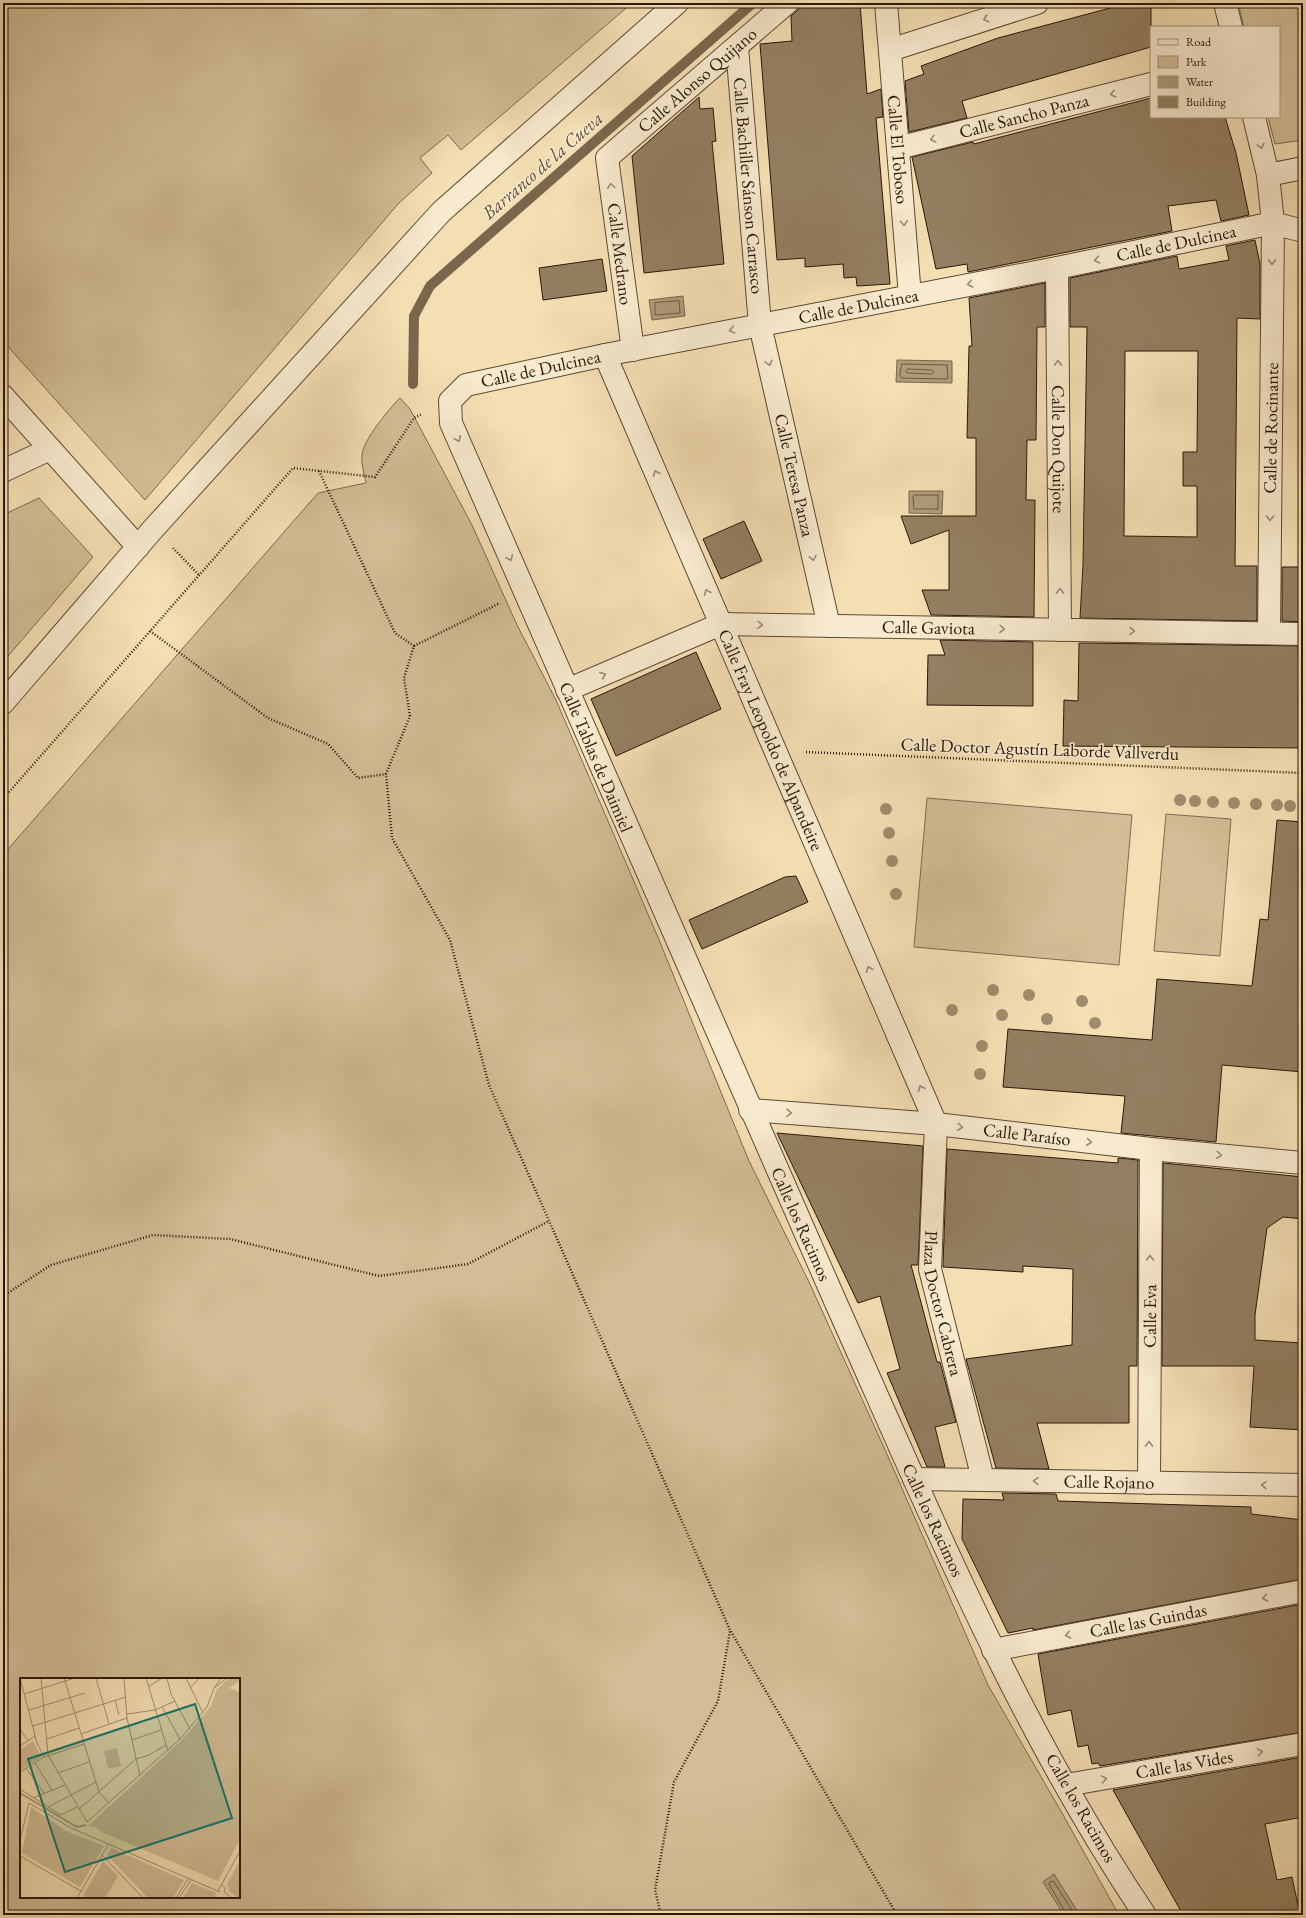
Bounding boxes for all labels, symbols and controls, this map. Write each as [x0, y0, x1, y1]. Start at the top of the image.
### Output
one-way arrow [983, 14, 990, 23]
street label: Calle Alonso Quijano [633, 22, 762, 138]
legend [1150, 26, 1280, 118]
text: Road [1186, 34, 1212, 50]
text: Park [1186, 54, 1207, 70]
text: Water [1186, 74, 1213, 90]
street label: Calle Bachiller Sánson Carrasco [729, 76, 769, 295]
street label: Calle Sancho Panza [957, 88, 1092, 143]
one-way arrow [1110, 89, 1117, 98]
street label: Calle El Toboso [883, 94, 914, 205]
text: Building [1186, 94, 1227, 110]
water label: Barranco de la Cueva [476, 106, 608, 226]
one-way arrow [930, 135, 936, 143]
one-way arrow [1256, 142, 1265, 149]
one-way arrow [607, 183, 616, 189]
street label: Calle Medrano [603, 202, 638, 306]
street label: Calle de Dulcinea [1114, 219, 1239, 266]
one-way arrow [899, 220, 908, 226]
one-way arrow [1094, 255, 1101, 263]
one-way arrow [1268, 259, 1276, 265]
one-way arrow [967, 280, 973, 288]
street label: Calle de Dulcinea [796, 283, 921, 329]
one-way arrow [729, 326, 735, 334]
street label: Calle de Dulcinea [478, 344, 603, 393]
one-way arrow [764, 360, 772, 366]
one-way arrow [1054, 360, 1062, 366]
street label: Calle de Rocinante [1258, 362, 1283, 494]
street label: Calle Don Quijote [1047, 385, 1071, 513]
street label: Calle Teresa Panza [770, 411, 820, 540]
one-way arrow [454, 435, 462, 442]
one-way arrow [652, 470, 660, 477]
one-way arrow [1266, 515, 1274, 521]
one-way arrow [505, 553, 513, 561]
one-way arrow [809, 555, 817, 561]
one-way arrow [1056, 588, 1064, 594]
one-way arrow [704, 589, 712, 597]
street label: Calle Gaviota [882, 615, 976, 639]
one-way arrow [757, 621, 763, 629]
street label: Calle Fray Leopoldo de Alpandeire [713, 625, 829, 854]
one-way arrow [999, 625, 1005, 633]
one-way arrow [1129, 627, 1135, 635]
one-way arrow [600, 671, 607, 679]
street label: Calle Tablas de Daimiel [554, 678, 639, 835]
street label: Calle Doctor Agustín Laborde Vallverdu [900, 732, 1180, 765]
one-way arrow [866, 966, 874, 973]
one-way arrow [918, 1085, 926, 1093]
one-way arrow [786, 1109, 792, 1118]
street label: Calle Paraíso [982, 1118, 1072, 1151]
one-way arrow [957, 1122, 963, 1131]
one-way arrow [1086, 1137, 1093, 1146]
one-way arrow [1216, 1151, 1222, 1160]
street label: Calle los Racimos [766, 1163, 837, 1285]
street label: Plaza Doctor Cabrera [919, 1230, 969, 1379]
one-way arrow [1146, 1255, 1154, 1261]
street label: Calle Eva [1138, 1283, 1161, 1348]
one-way arrow [1145, 1441, 1153, 1447]
street label: Calle los Racimos [897, 1459, 970, 1580]
street label: Calle Rojano [1063, 1469, 1155, 1494]
one-way arrow [1033, 1476, 1039, 1485]
one-way arrow [1261, 1481, 1267, 1489]
one-way arrow [1262, 1593, 1268, 1602]
street label: Calle las Guindas [1088, 1598, 1209, 1642]
one-way arrow [1065, 1631, 1071, 1639]
inset map [20, 1678, 240, 1898]
street label: Calle las Vides [1134, 1744, 1235, 1784]
one-way arrow [1257, 1748, 1263, 1757]
street label: Calle los Racimos [1041, 1749, 1122, 1867]
one-way arrow [1101, 1775, 1107, 1784]

